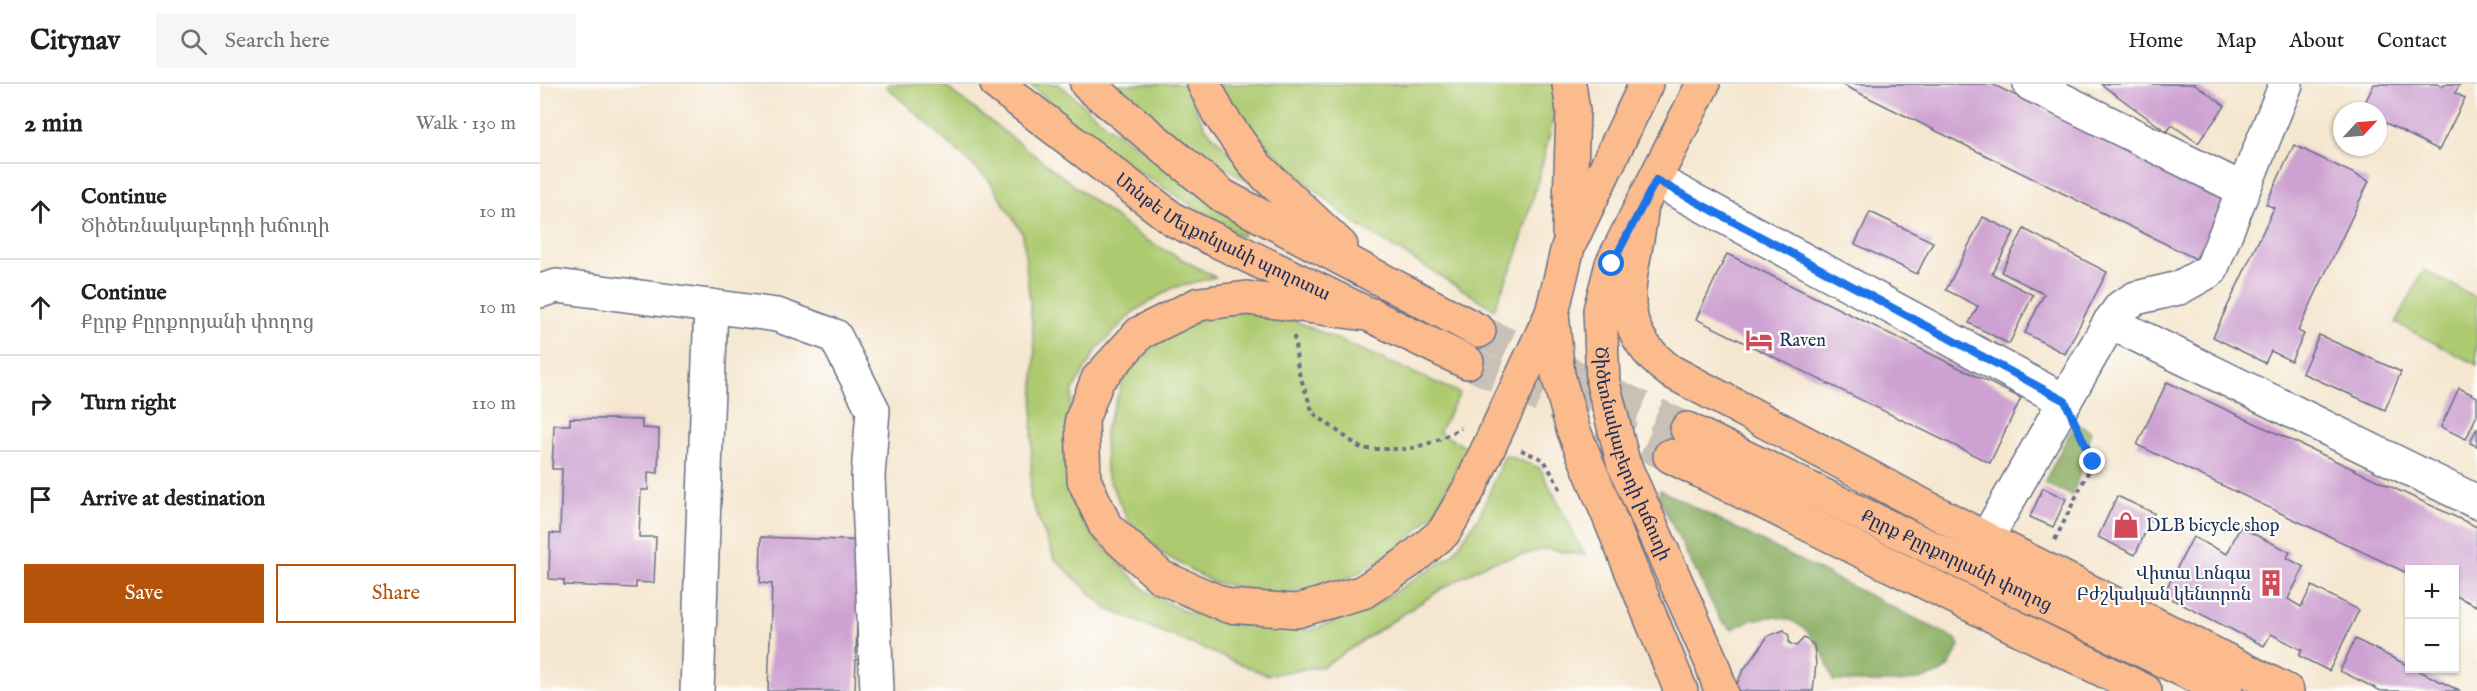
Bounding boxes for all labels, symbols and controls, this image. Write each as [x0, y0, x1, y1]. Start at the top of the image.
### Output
search box [156, 14, 576, 68]
text: Citynav [30, 24, 120, 59]
icon: search [177, 25, 210, 58]
text: Search here [225, 27, 330, 55]
text: Home [2128, 28, 2183, 55]
text: Map [2216, 28, 2256, 55]
text: About [2289, 28, 2344, 55]
text: Contact [2377, 28, 2447, 55]
north arrow [2333, 102, 2387, 156]
text: 2 min [24, 107, 83, 140]
text: Walk · 130 m [416, 111, 516, 136]
street label: Մոնթե Մելքոնյանի պողոտա [1110, 169, 1334, 307]
text: Continue [81, 183, 167, 211]
icon: ahead [24, 195, 57, 228]
text: 10 m [479, 199, 516, 224]
text: Ծիծեռնակաբերդի խճուղի [81, 214, 330, 239]
route start [1598, 250, 1624, 276]
text: Continue [81, 279, 167, 307]
icon: ahead [24, 291, 57, 324]
text: 10 m [479, 295, 516, 320]
text: Քըրք Քըրքորյանի փողոց [81, 310, 314, 335]
hotel icon: Raven [1744, 325, 1774, 355]
place label: Raven [1779, 330, 1826, 353]
street label: Ծիծեռնակաբերդի խճուղի [1589, 346, 1675, 564]
icon: right [24, 387, 57, 420]
text: Turn right [81, 389, 176, 417]
text: 110 m [472, 391, 516, 416]
route end [2079, 448, 2105, 474]
icon: arrive [24, 483, 57, 516]
text: Arrive at destination [81, 485, 265, 513]
street label: Քըրք Քըրքորյանի փողոց [1857, 505, 2056, 618]
shop icon: DLB bicycle shop [2111, 510, 2141, 540]
place label: DLB bicycle shop [2146, 515, 2280, 538]
place label: Վիտա Լոնգա Բժշկական կենտրոն [2077, 563, 2251, 607]
button: Save [24, 564, 264, 623]
button: Share [276, 564, 516, 623]
map controls [2405, 565, 2459, 673]
button: + [2405, 565, 2459, 619]
building icon: Վիտա Լոնգա Բժշկական կենտրոն [2256, 568, 2286, 598]
button: − [2405, 619, 2459, 673]

